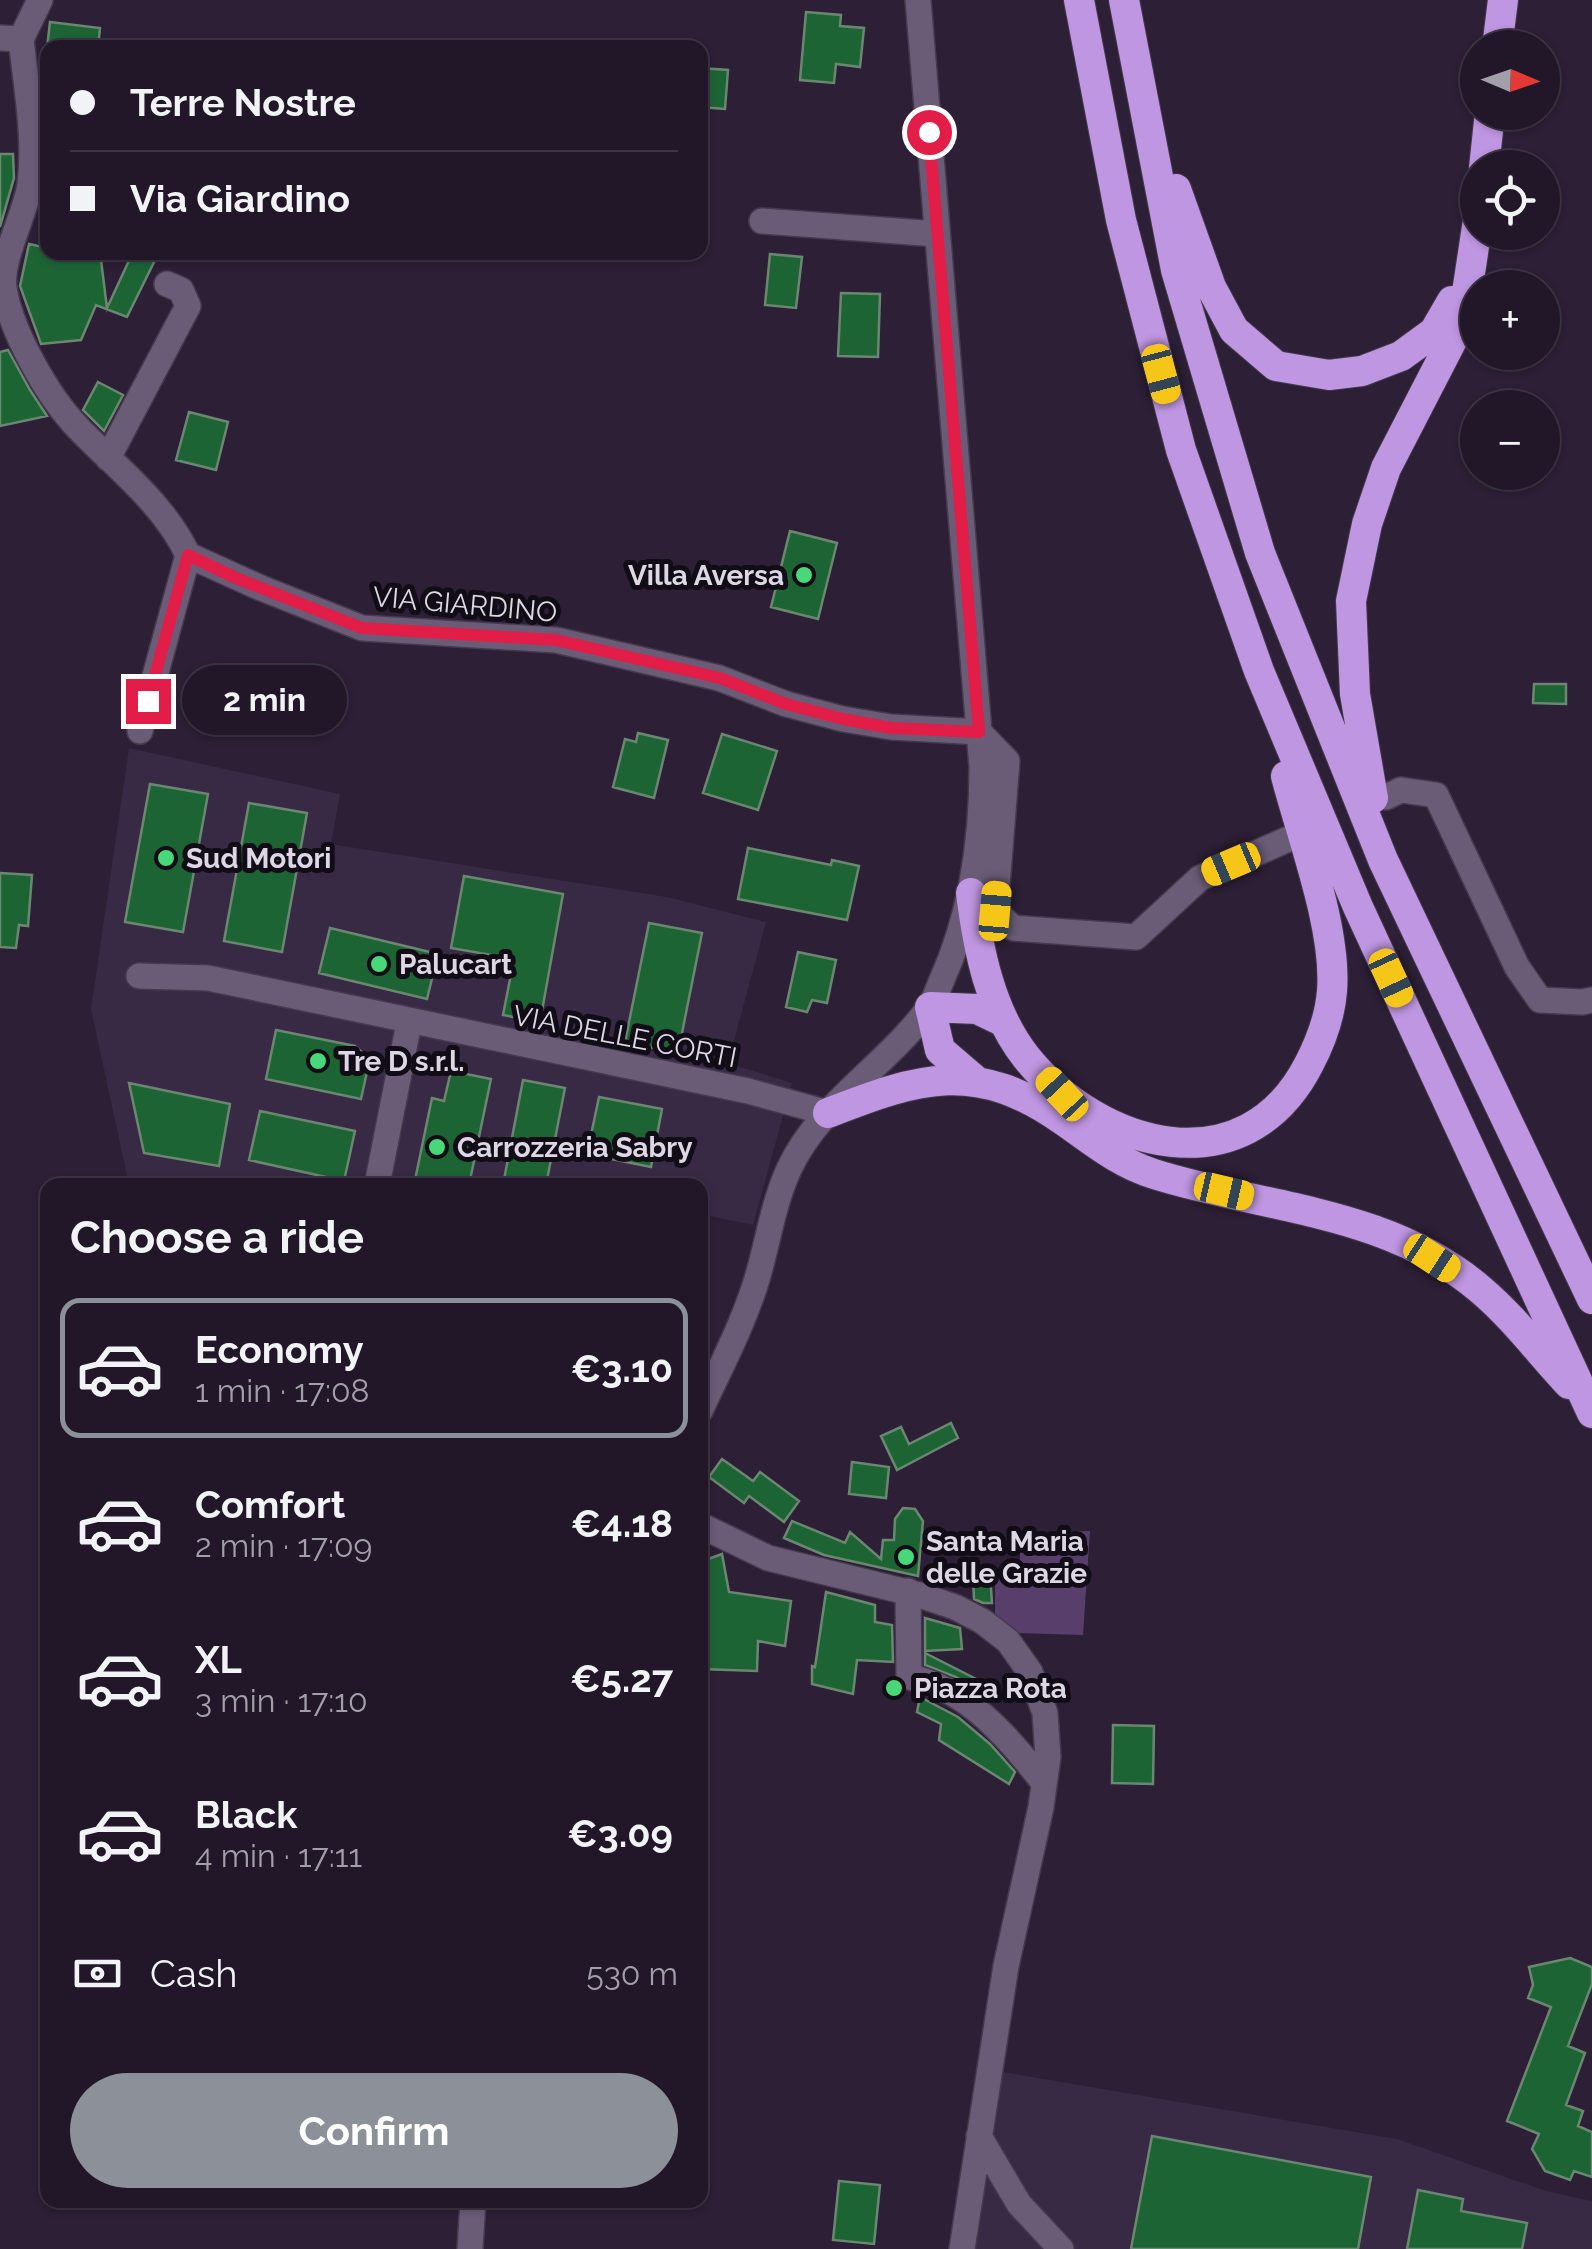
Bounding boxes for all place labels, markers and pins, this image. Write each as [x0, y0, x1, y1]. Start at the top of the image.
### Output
place label: Villa Aversa [628, 559, 784, 592]
marker: Villa Aversa [793, 564, 815, 586]
place label: Sud Motori [186, 842, 331, 875]
marker: Sud Motori [155, 847, 177, 869]
place label: Palucart [399, 948, 512, 981]
marker: Palucart [368, 953, 390, 975]
place label: Tre D s.r.l. [338, 1045, 465, 1078]
marker: Tre D s.r.l. [307, 1050, 329, 1072]
place label: Carrozzeria Sabry [457, 1131, 693, 1164]
marker: Carrozzeria Sabry [426, 1136, 448, 1158]
place label: Santa Maria delle Grazie [926, 1525, 1087, 1590]
marker: Santa Maria delle Grazie [895, 1546, 917, 1568]
place label: Piazza Rota [914, 1672, 1067, 1705]
marker: Piazza Rota [883, 1677, 905, 1699]

